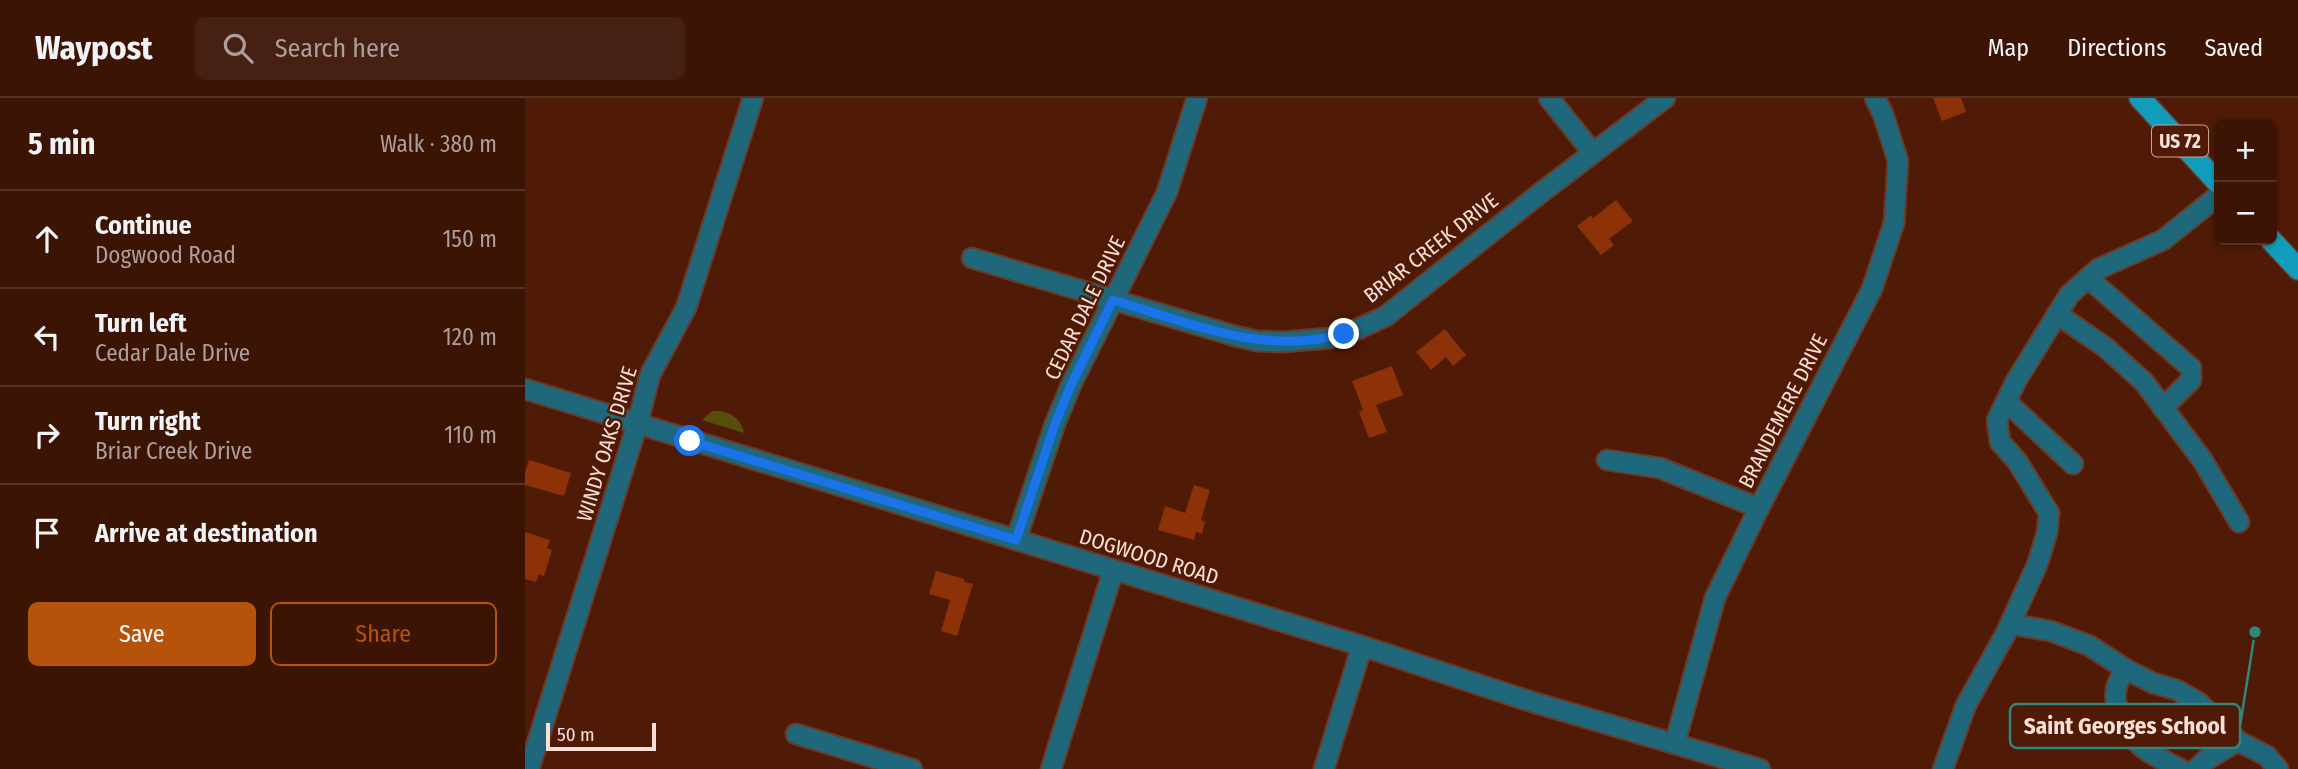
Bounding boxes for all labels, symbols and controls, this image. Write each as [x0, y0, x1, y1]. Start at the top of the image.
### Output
search box [195, 17, 685, 80]
text: Waypost [35, 28, 153, 68]
icon: search [219, 29, 257, 67]
text: Search here [275, 33, 400, 64]
text: Map [1988, 34, 2029, 62]
text: Directions [2067, 34, 2166, 62]
text: Saved [2204, 34, 2263, 62]
map controls [2214, 119, 2277, 245]
button: + [2214, 119, 2277, 182]
text: 5 min [28, 126, 95, 162]
road number: US 72 [2152, 126, 2208, 156]
text: Walk · 380 m [380, 130, 497, 158]
button: − [2214, 182, 2277, 245]
street label: BRIAR CREEK DRIVE [1359, 187, 1504, 309]
text: Continue [95, 210, 192, 241]
icon: ahead [28, 220, 66, 258]
text: 150 m [442, 225, 497, 253]
street label: CEDAR DALE DRIVE [1039, 232, 1131, 384]
text: Dogwood Road [95, 241, 236, 269]
text: Turn left [95, 308, 187, 339]
icon: left [28, 318, 66, 356]
route end [1328, 318, 1359, 349]
text: 120 m [443, 323, 497, 351]
street label: BRANDEMERE DRIVE [1733, 329, 1833, 492]
text: Cedar Dale Drive [95, 339, 250, 367]
street label: WINDY OAKS DRIVE [571, 363, 643, 525]
text: Turn right [95, 406, 201, 437]
icon: right [28, 416, 66, 454]
text: 110 m [444, 421, 497, 449]
route start [674, 425, 705, 456]
text: Briar Creek Drive [95, 437, 252, 465]
icon: arrive [28, 514, 66, 552]
text: Arrive at destination [95, 518, 318, 549]
street label: DOGWOOD ROAD [1076, 523, 1222, 591]
button: Save [28, 602, 256, 666]
button: Share [270, 602, 497, 666]
callout: Saint Georges School [2010, 704, 2240, 748]
text: Saint Georges School [2024, 712, 2227, 740]
scale bar [546, 720, 656, 752]
text: 50 m [557, 723, 595, 746]

